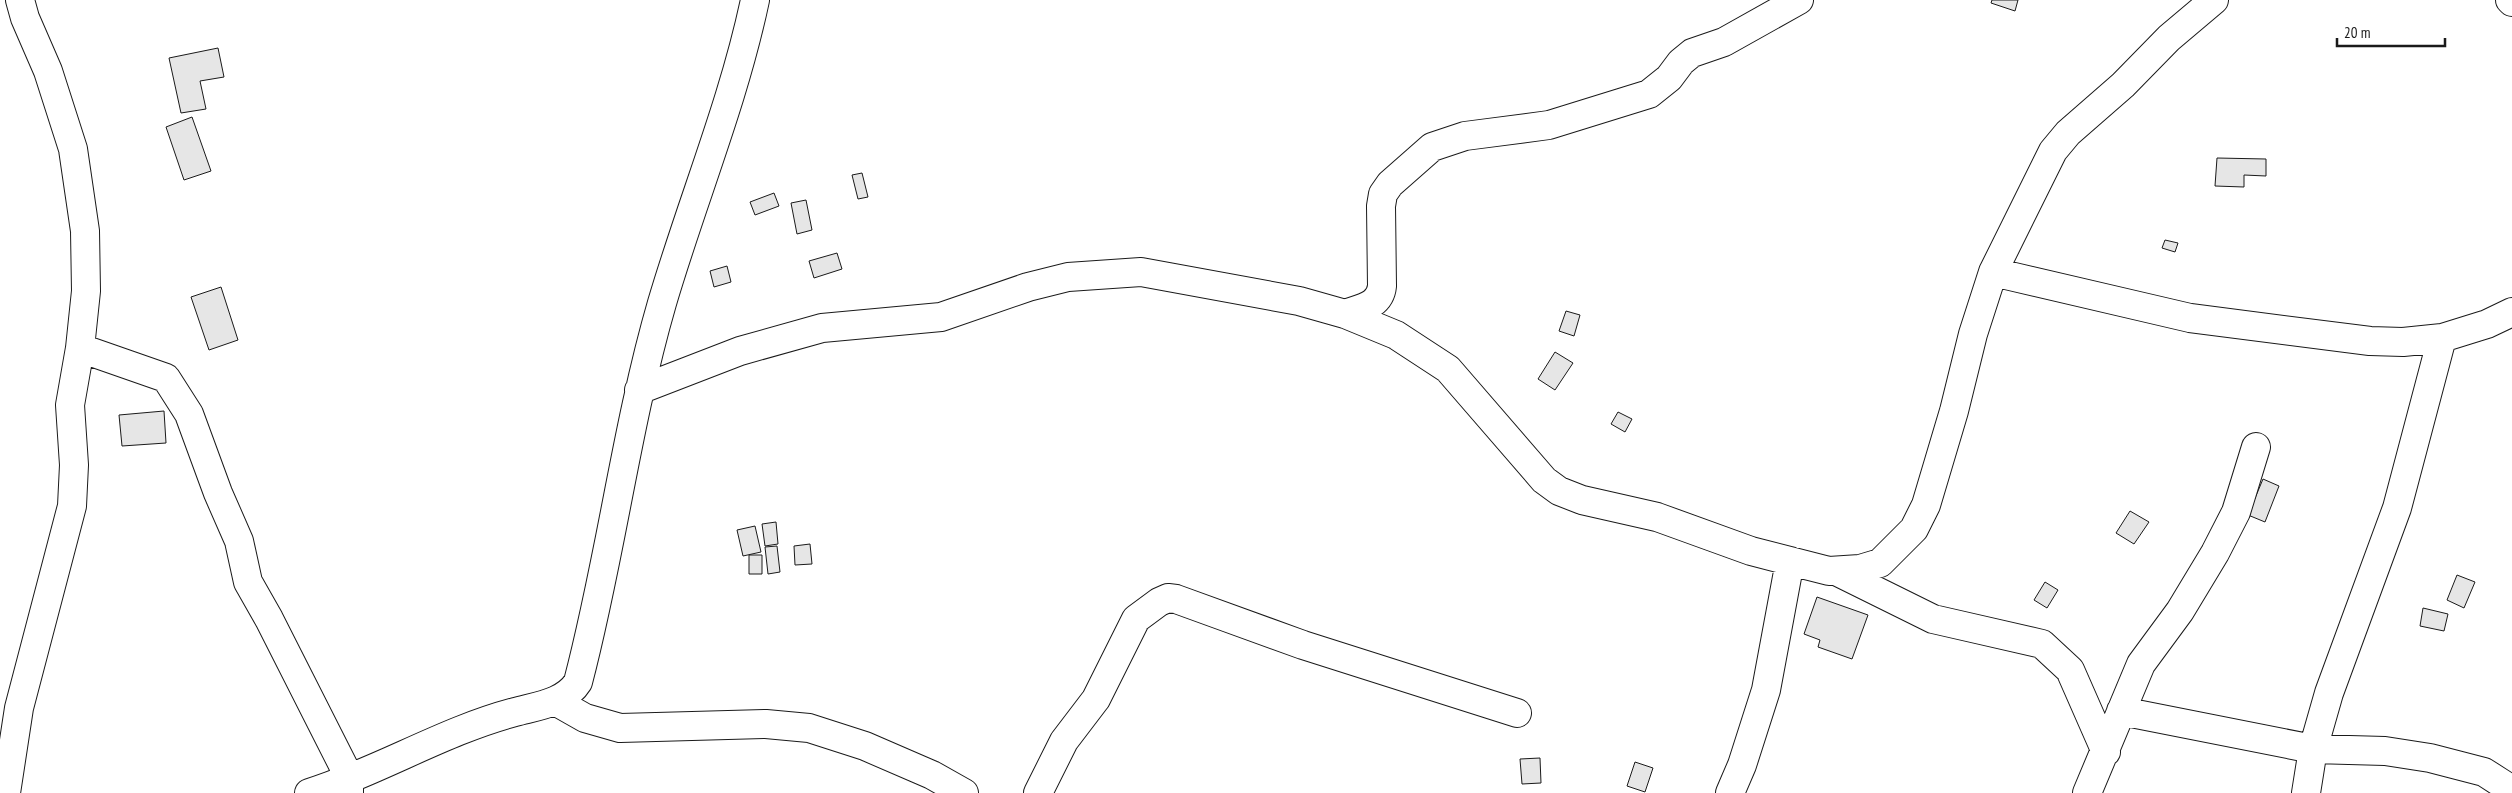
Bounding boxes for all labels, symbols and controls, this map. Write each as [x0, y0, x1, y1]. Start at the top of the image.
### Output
scale bar [2337, 15, 2444, 47]
text: 20 m [2344, 23, 2370, 42]

